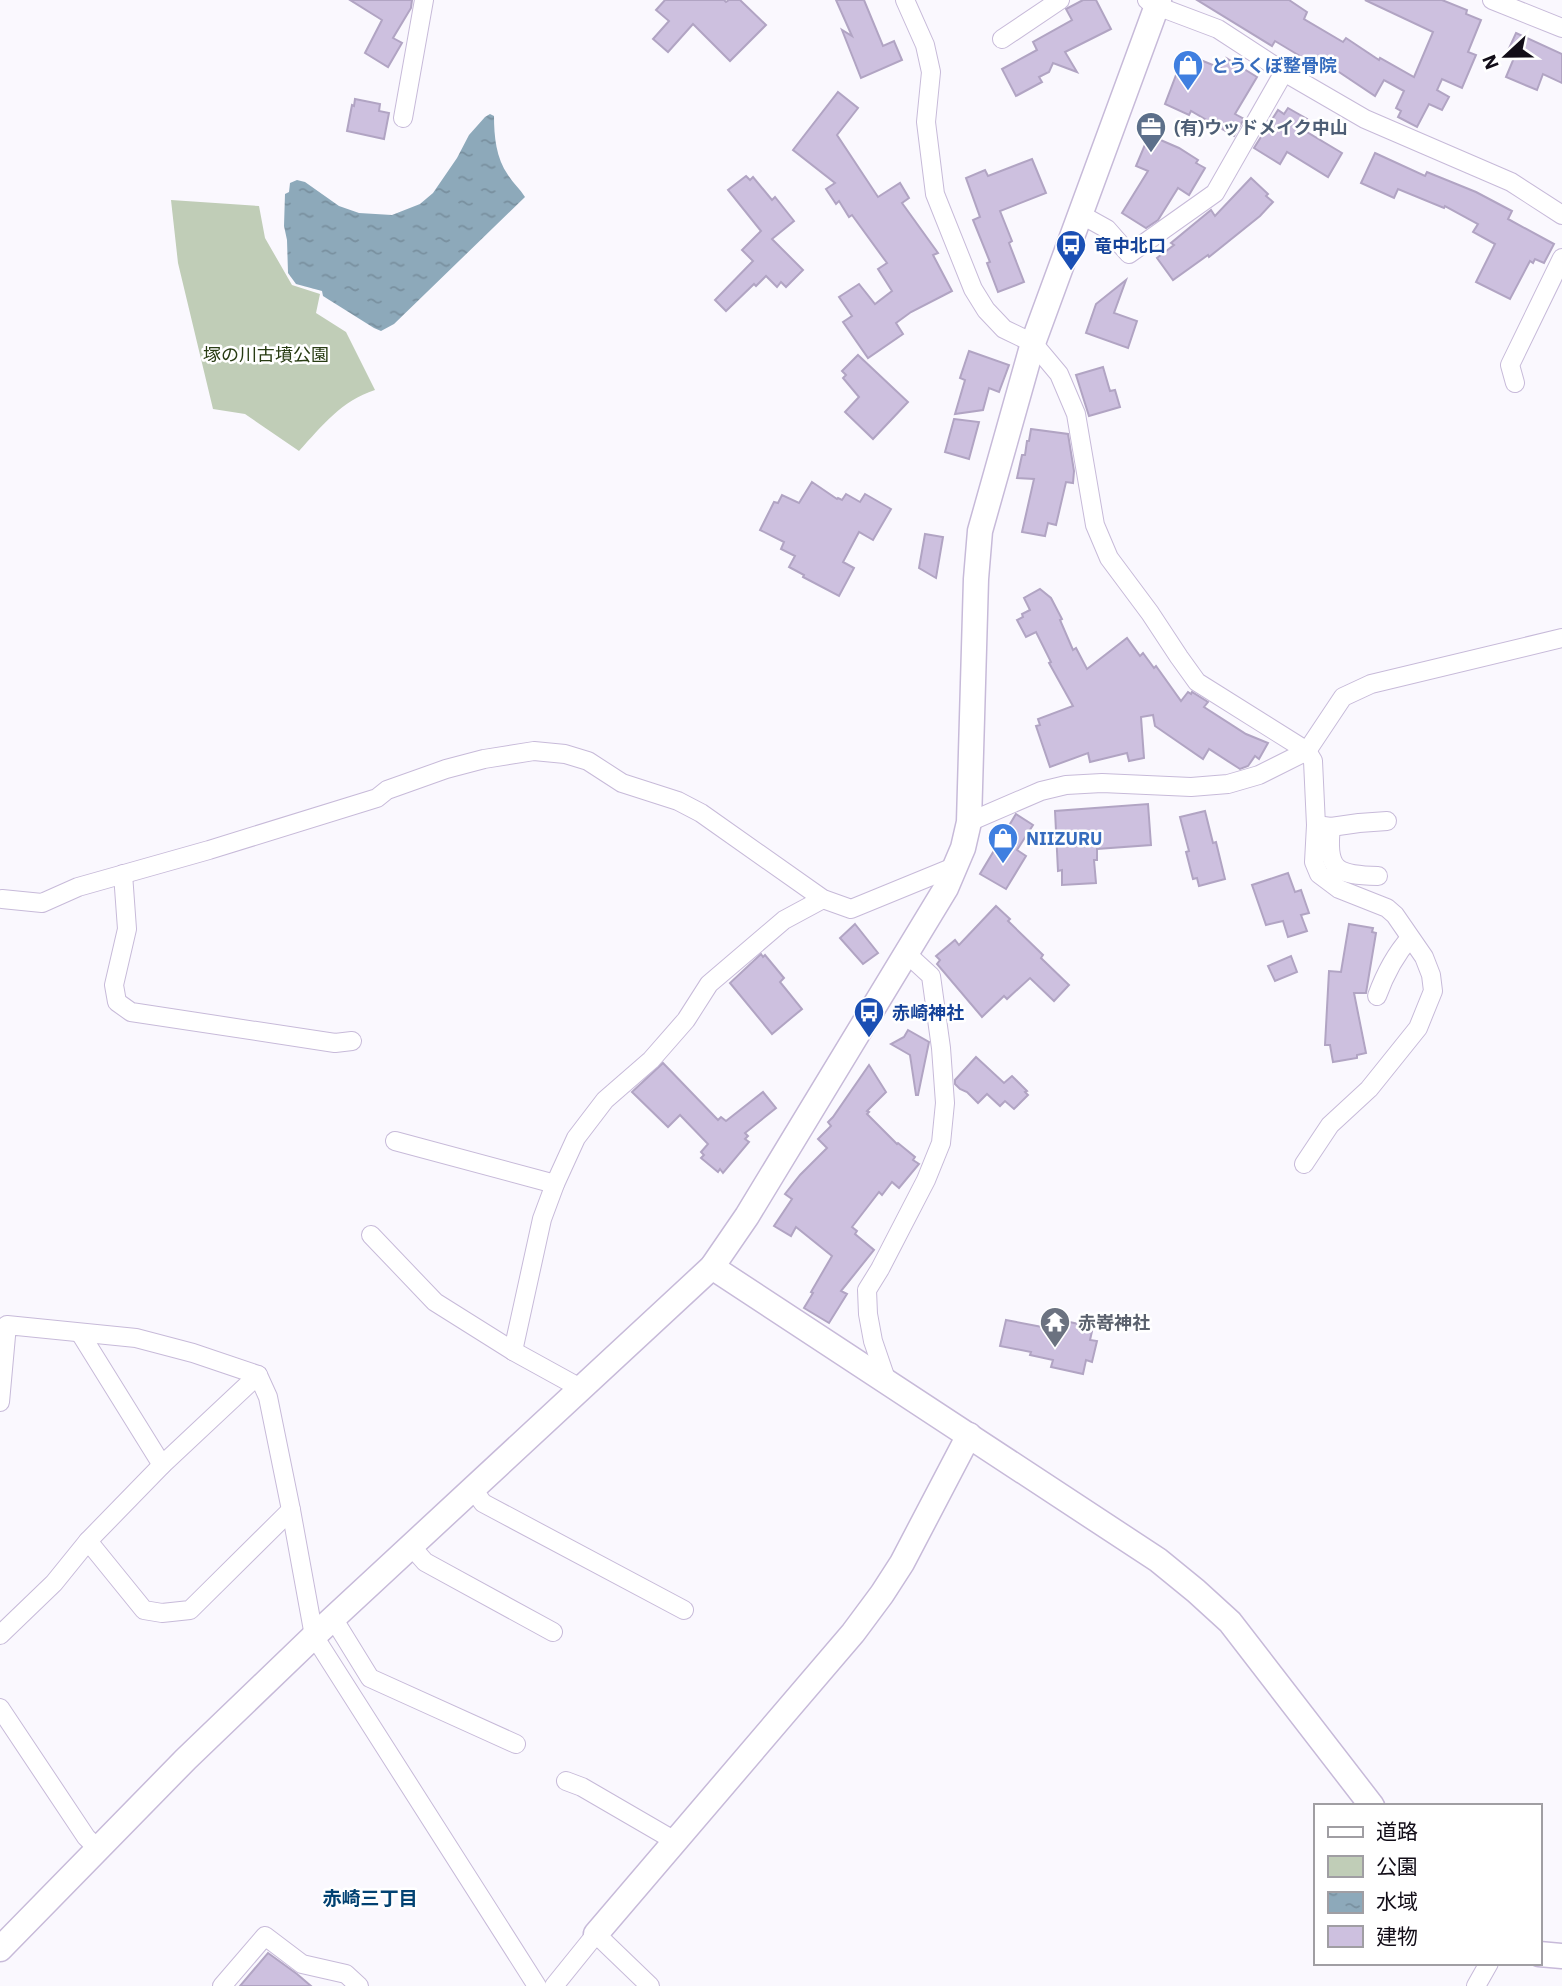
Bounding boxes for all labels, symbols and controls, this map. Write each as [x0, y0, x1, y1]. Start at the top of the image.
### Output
north arrow [1471, 21, 1541, 91]
shop icon: とうくぼ整骨院 [1171, 48, 1205, 92]
text: N [1477, 51, 1504, 73]
place label: とうくぼ整骨院 [1211, 54, 1337, 77]
office icon: (有)ウッドメイク中山 [1134, 110, 1168, 154]
place label: (有)ウッドメイク中山 [1174, 116, 1348, 139]
bus stop icon: 竜中北口 [1054, 228, 1088, 272]
place label: 竜中北口 [1094, 234, 1166, 257]
park label: 塚の川古墳公園 [203, 343, 329, 366]
shop icon: NIIZURU [986, 821, 1020, 865]
place label: NIIZURU [1026, 827, 1102, 850]
bus stop icon: 赤崎神社 [852, 995, 886, 1039]
place label: 赤崎神社 [892, 1001, 964, 1024]
temple icon: 赤嵜神社 [1038, 1305, 1072, 1349]
place label: 赤嵜神社 [1078, 1311, 1150, 1334]
legend [1314, 1804, 1541, 1965]
text: 道路 [1376, 1817, 1418, 1845]
text: 公園 [1376, 1852, 1418, 1880]
district label: 赤崎三丁目 [322, 1886, 418, 1910]
text: 水域 [1376, 1887, 1418, 1915]
text: 建物 [1376, 1922, 1418, 1950]

